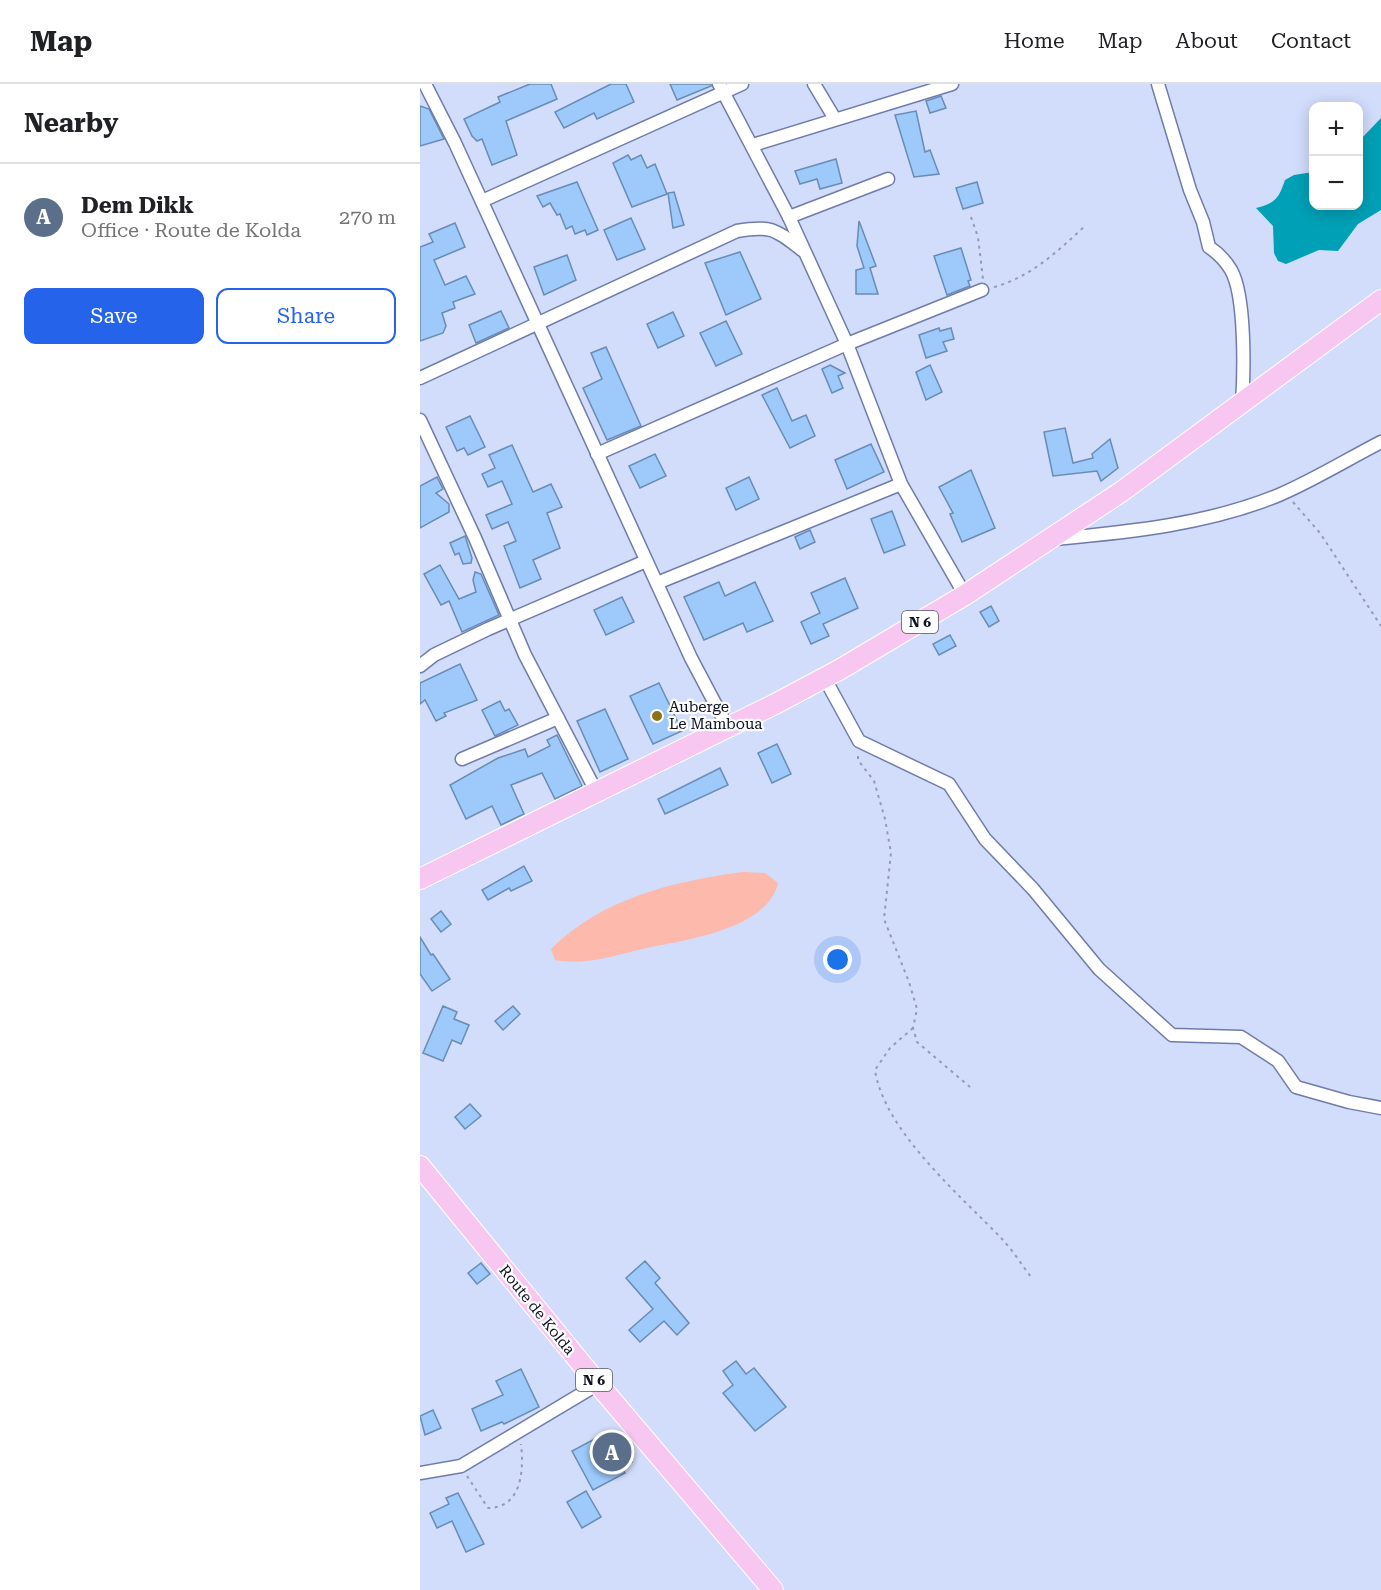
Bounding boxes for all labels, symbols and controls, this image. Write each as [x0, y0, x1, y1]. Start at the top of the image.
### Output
text: Map [30, 25, 92, 58]
text: Home [1004, 29, 1065, 53]
text: Map [1098, 29, 1143, 53]
text: About [1176, 29, 1238, 53]
text: Contact [1271, 29, 1351, 53]
map controls [1309, 102, 1363, 210]
button: + [1309, 102, 1363, 156]
text: Nearby [24, 108, 118, 138]
button: − [1309, 156, 1363, 210]
text: Dem Dikk [81, 193, 194, 218]
text: A [36, 205, 51, 229]
text: 270 m [339, 205, 396, 229]
text: Office · Route de Kolda [81, 218, 301, 242]
button: Save [24, 288, 204, 344]
button: Share [216, 288, 396, 344]
road number: N 6 [902, 611, 938, 633]
place label: Auberge Le Mamboua [669, 698, 763, 733]
marker: Auberge Le Mamboua [650, 709, 664, 723]
your location [823, 945, 852, 974]
street label: Route de Kolda [495, 1262, 579, 1358]
road number: N 6 [576, 1369, 612, 1391]
pin: A [592, 1430, 632, 1474]

